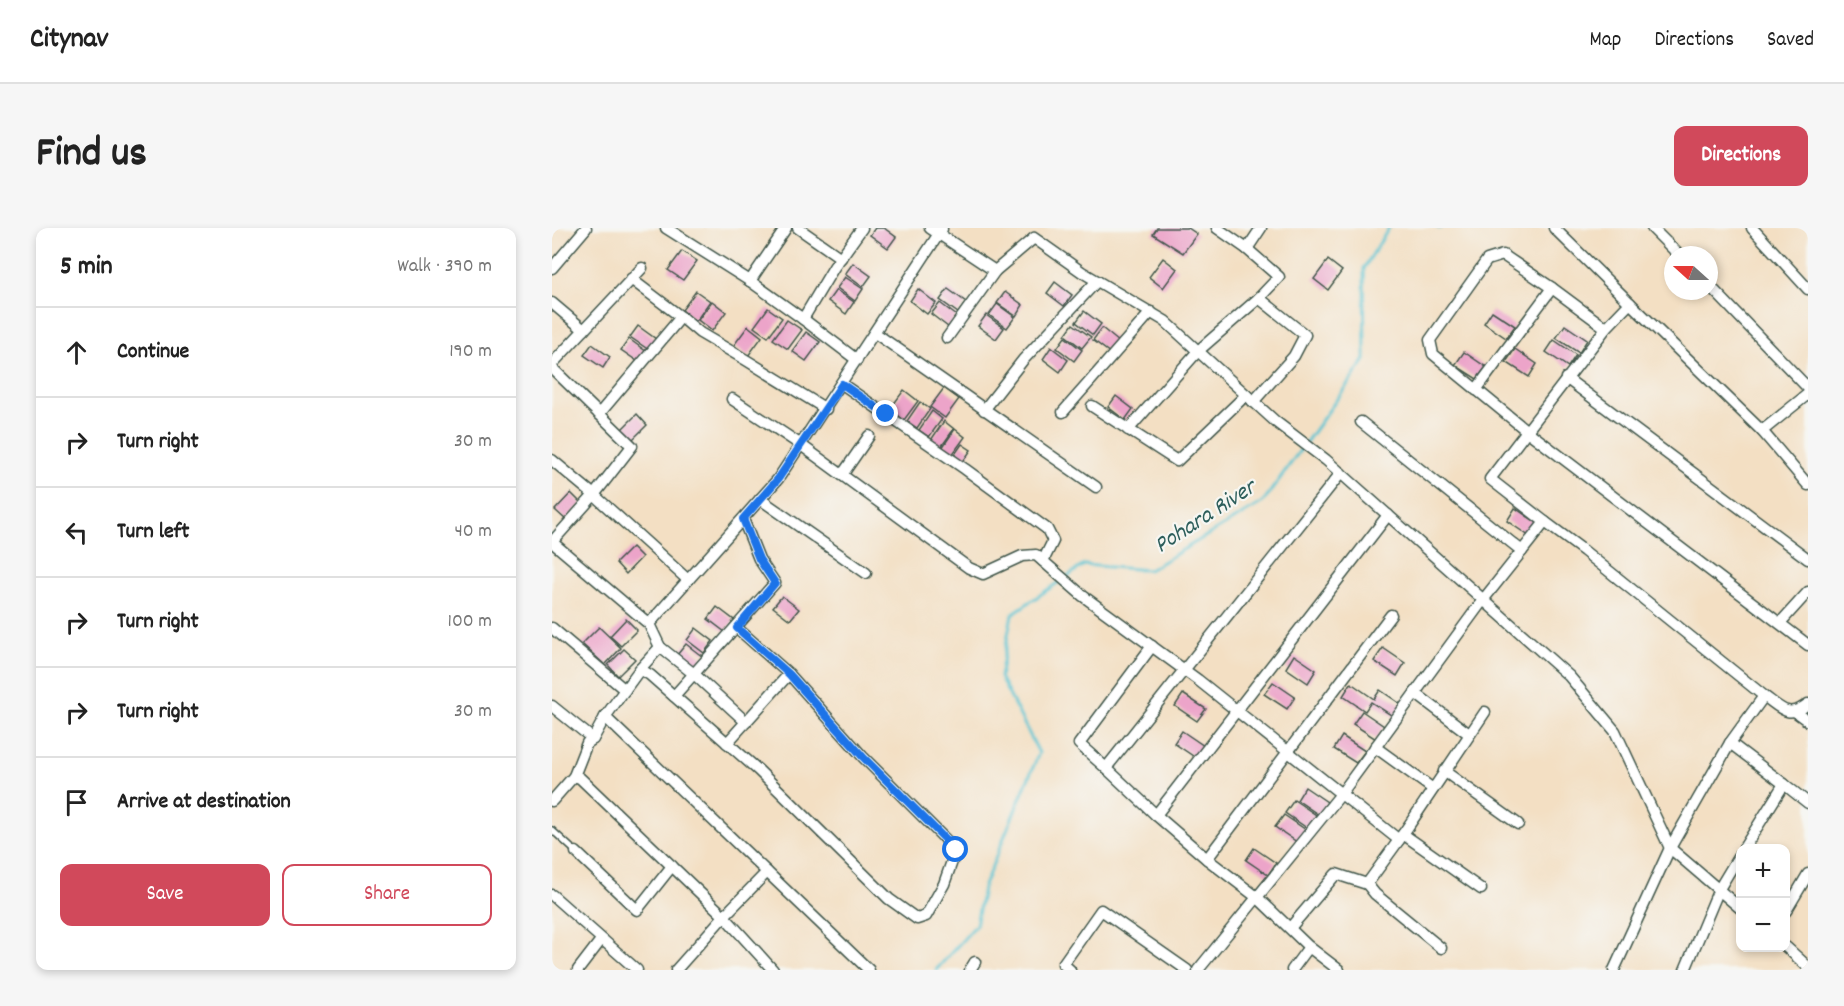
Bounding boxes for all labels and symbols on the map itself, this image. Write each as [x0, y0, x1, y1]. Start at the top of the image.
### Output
north arrow [1664, 246, 1718, 300]
route end [872, 400, 898, 426]
water label: Pohara River [1148, 470, 1266, 563]
route start [942, 836, 968, 862]

